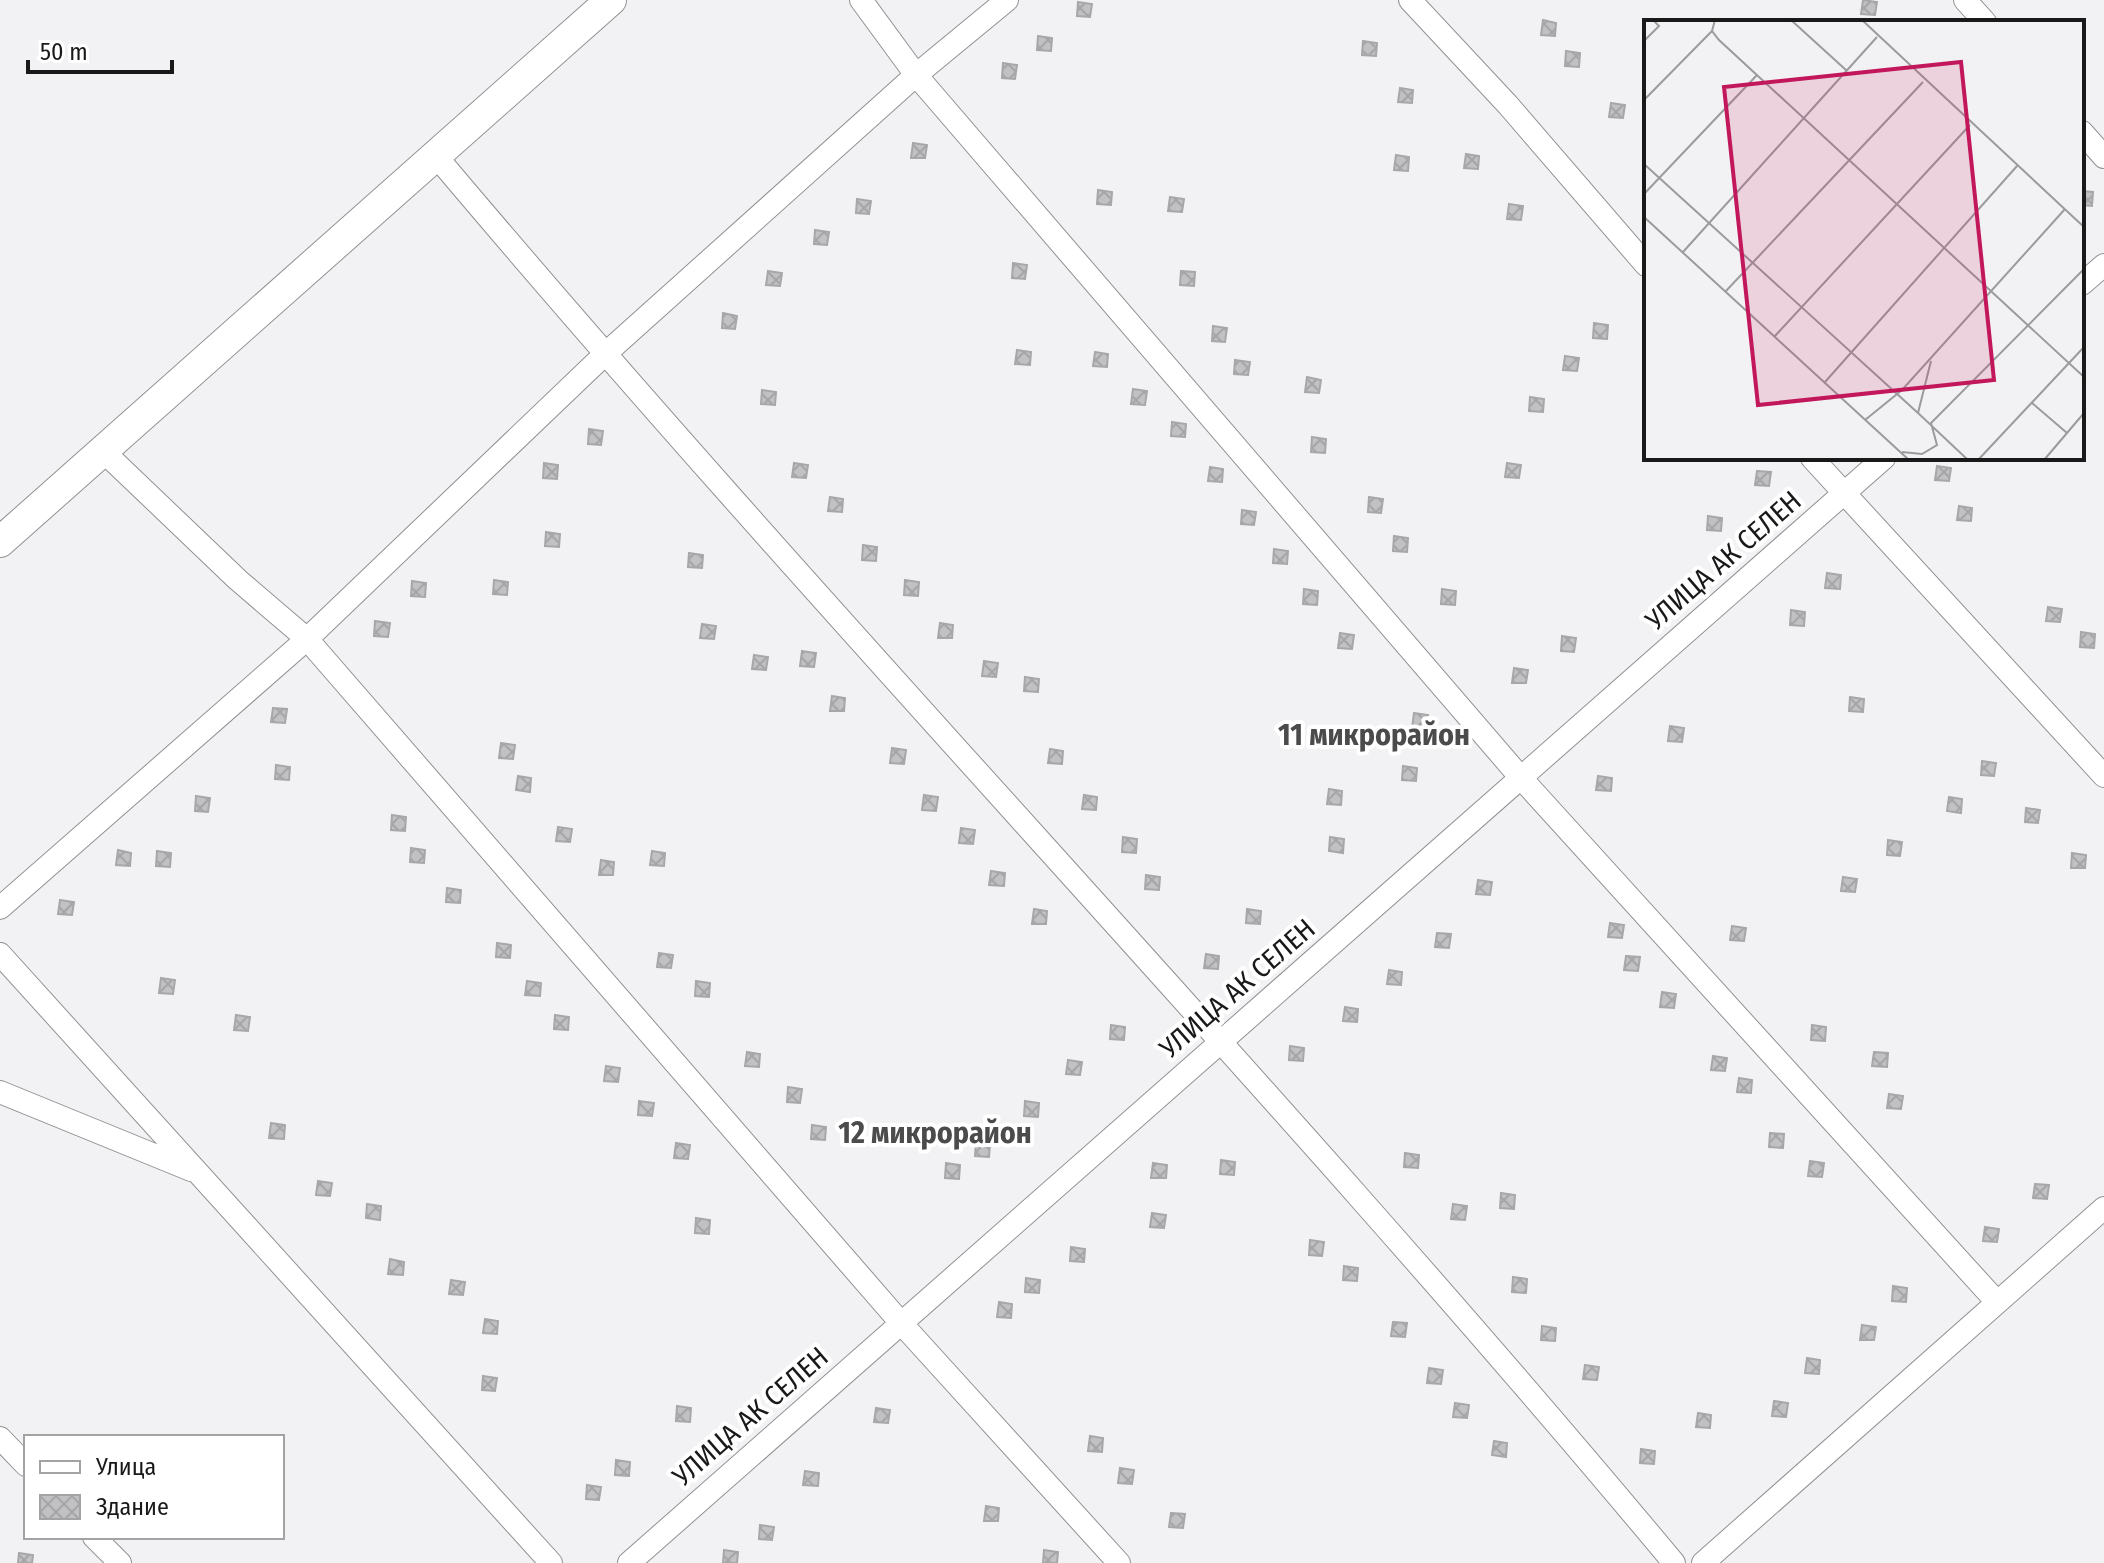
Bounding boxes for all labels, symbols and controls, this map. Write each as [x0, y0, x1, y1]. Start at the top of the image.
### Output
inset map [1644, 20, 2084, 460]
scale bar [28, 24, 172, 74]
text: 50 m [40, 38, 88, 66]
street label: УЛИЦА АК СЕЛЕН [1638, 484, 1808, 637]
district label: 11 микрорайон [1278, 717, 1470, 753]
street label: УЛИЦА АК СЕЛЕН [1152, 912, 1322, 1065]
district label: 12 микрорайон [838, 1115, 1032, 1151]
street label: УЛИЦА АК СЕЛЕН [665, 1340, 835, 1493]
legend [24, 1435, 284, 1539]
text: Улица [95, 1453, 156, 1481]
text: Здание [96, 1493, 169, 1521]

